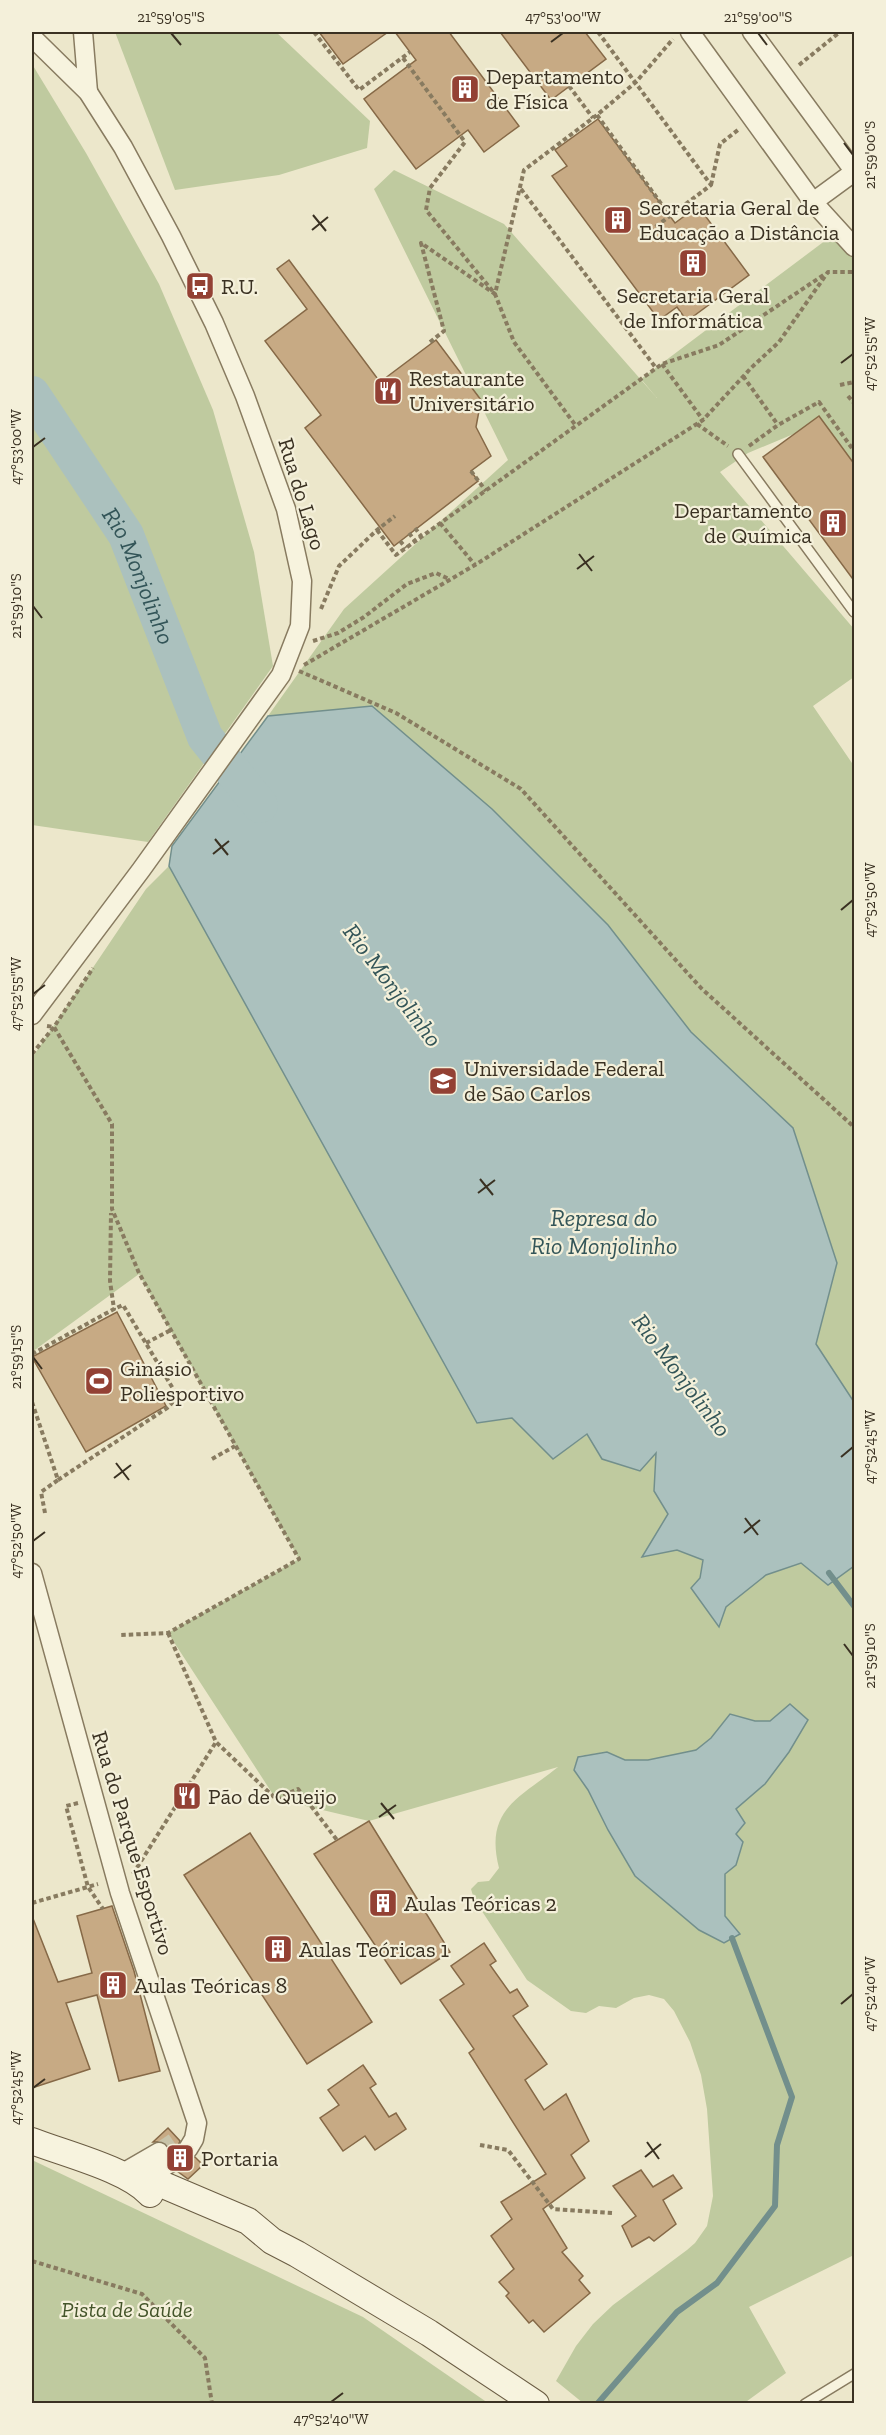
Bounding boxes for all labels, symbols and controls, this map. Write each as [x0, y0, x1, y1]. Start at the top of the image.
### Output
text: 21°59'05"S [137, 8, 205, 26]
text: 47°53'00"W [525, 8, 601, 26]
text: 21°59'00"S [724, 8, 792, 26]
place label: Departamento de Física [486, 63, 624, 115]
building icon: Departamento de Física [449, 73, 481, 105]
text: 21°59'00"S [861, 121, 879, 189]
place label: Secretaria Geral de Educação a Distância [639, 194, 840, 246]
building icon: Secretaria Geral de Educação a Distância [602, 204, 634, 236]
building icon: Secretaria Geral de Informática [677, 247, 709, 279]
bus stop icon: R.U. [184, 270, 216, 302]
place label: R.U. [221, 273, 258, 300]
place label: Secretaria Geral de Informática [617, 282, 770, 334]
text: 47°52'55"W [861, 317, 879, 391]
place label: Restaurante Universitário [409, 365, 534, 417]
restaurant icon: Restaurante Universitário [372, 375, 404, 407]
text: 47°53'00"W [7, 409, 25, 485]
street label: Rua do Lago [272, 435, 332, 553]
place label: Departamento de Química [674, 497, 812, 549]
water label: Rio Monjolinho [97, 501, 182, 648]
building icon: Departamento de Química [817, 507, 849, 539]
text: 21°59'10"S [7, 573, 25, 639]
text: 47°52'50"W [861, 862, 879, 938]
water label: Rio Monjolinho [337, 918, 449, 1052]
text: 47°52'55"W [7, 957, 25, 1031]
place label: Universidade Federal de São Carlos [464, 1055, 665, 1107]
school or university icon: Universidade Federal de São Carlos [427, 1065, 459, 1097]
water label: Represa do Rio Monjolinho [531, 1203, 677, 1260]
water label: Rio Monjolinho [626, 1308, 738, 1442]
text: 21°59'15"S [7, 1325, 25, 1389]
place label: Ginásio Poliesportivo [120, 1355, 244, 1407]
sports icon: Ginásio Poliesportivo [83, 1365, 115, 1397]
text: 47°52'45"W [861, 1410, 879, 1484]
text: 47°52'50"W [7, 1503, 25, 1579]
text: 21°59'10"S [861, 1623, 879, 1689]
street label: Rua do Parque Esportivo [86, 1728, 180, 1958]
restaurant icon: Pão de Queijo [171, 1780, 203, 1812]
place label: Pão de Queijo [208, 1783, 337, 1810]
building icon: Aulas Teóricas 2 [367, 1887, 399, 1919]
place label: Aulas Teóricas 2 [404, 1890, 557, 1917]
building icon: Aulas Teóricas 1 [262, 1933, 294, 1965]
place label: Aulas Teóricas 1 [299, 1936, 450, 1963]
text: 47°52'40"W [861, 1957, 879, 2031]
building icon: Aulas Teóricas 8 [97, 1969, 129, 2001]
place label: Aulas Teóricas 8 [134, 1972, 287, 1999]
text: 47°52'45"W [7, 2051, 25, 2125]
building icon: Portaria [164, 2142, 196, 2174]
place label: Portaria [201, 2145, 279, 2172]
park label: Pista de Saúde [61, 2296, 193, 2323]
text: 47°52'40"W [294, 2410, 368, 2428]

